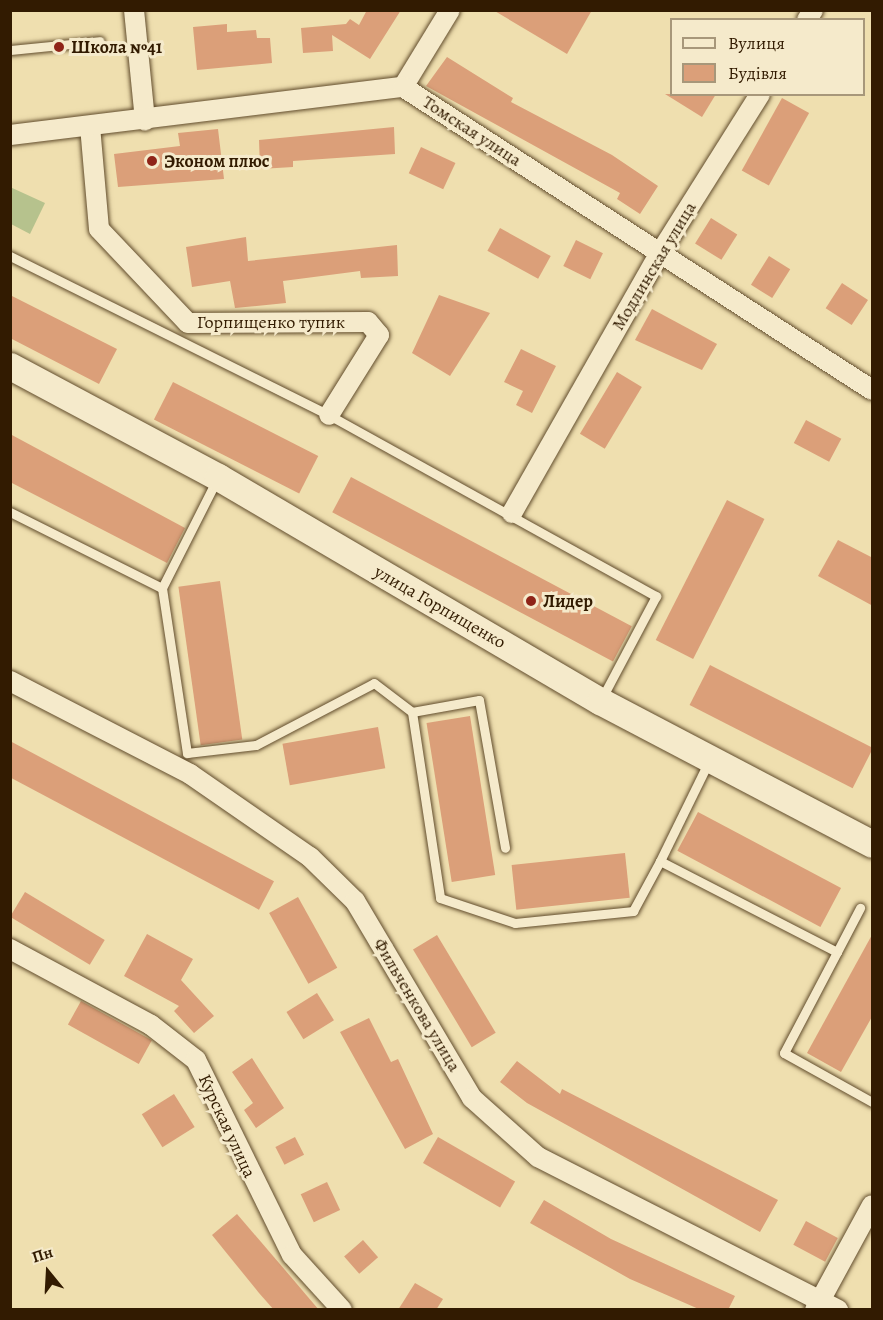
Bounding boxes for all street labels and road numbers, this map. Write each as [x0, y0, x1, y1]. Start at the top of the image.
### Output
street label: Томская улица [419, 91, 525, 171]
street label: Модлинская улица [607, 198, 701, 334]
street label: Горпищенко тупик [197, 311, 345, 333]
street label: улица Горпищенко [370, 561, 510, 653]
street label: Фильченкова улица [369, 934, 465, 1076]
street label: Курская улица [194, 1071, 260, 1181]

